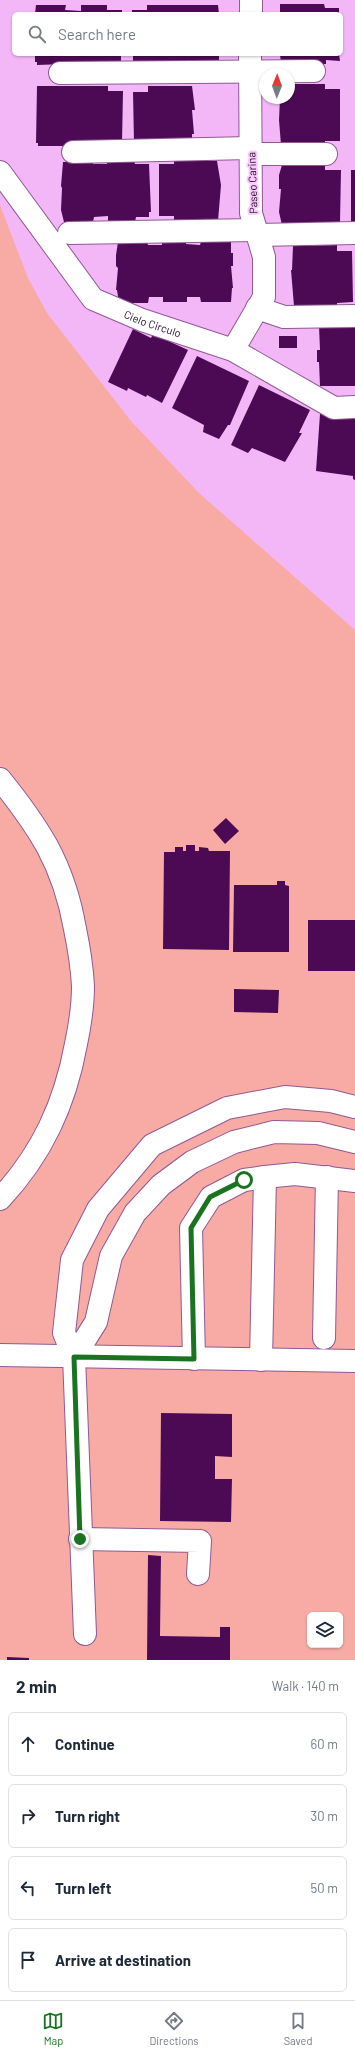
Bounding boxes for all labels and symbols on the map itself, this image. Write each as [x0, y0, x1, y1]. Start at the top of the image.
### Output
north arrow [259, 68, 295, 104]
street label: Paseo Carina [244, 152, 260, 214]
street label: Cielo Circulo [122, 307, 183, 339]
route start [235, 1171, 253, 1189]
route end [71, 1530, 89, 1548]

